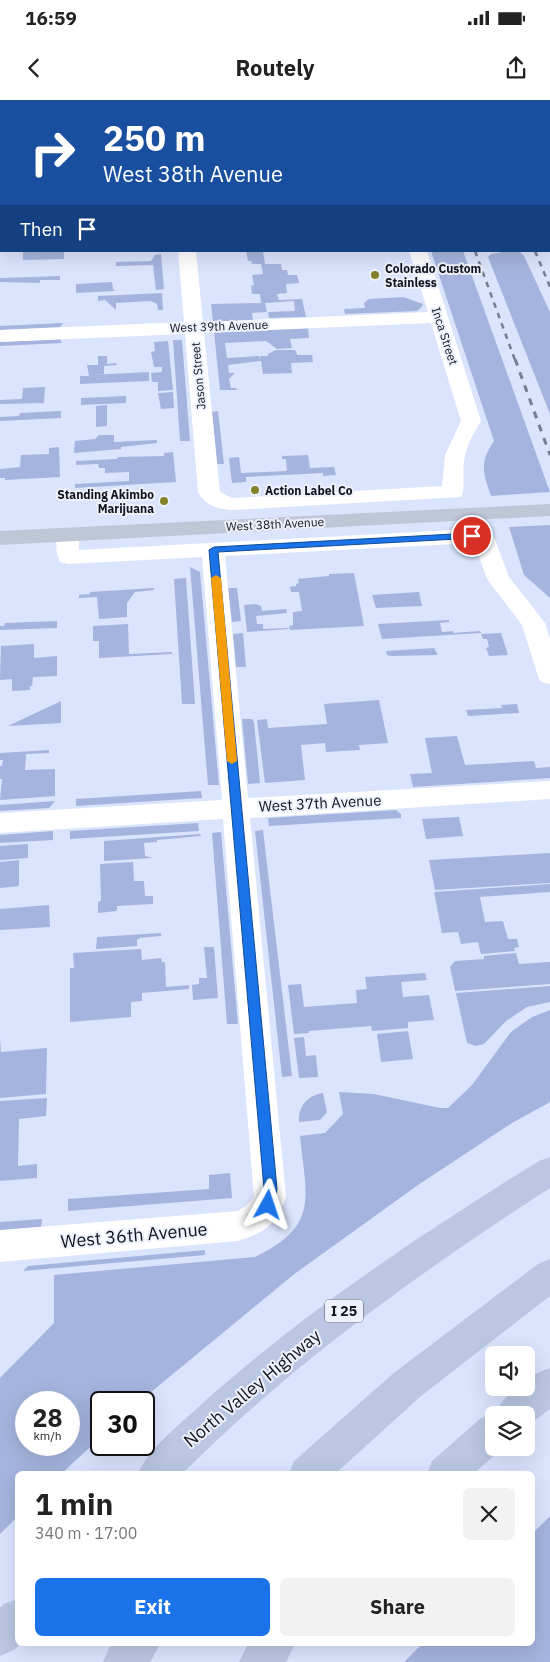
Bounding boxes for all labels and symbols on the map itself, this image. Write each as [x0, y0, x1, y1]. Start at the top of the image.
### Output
place label: Colorado Custom Stainless [385, 261, 481, 290]
marker: Colorado Custom Stainless [369, 269, 381, 281]
street label: Inca Street [429, 305, 461, 367]
street label: West 39th Avenue [170, 317, 269, 335]
street label: Jason Street [188, 342, 208, 410]
place label: Action Label Co [265, 483, 353, 498]
marker: Action Label Co [249, 484, 261, 496]
place label: Standing Akimbo Marijuana [57, 487, 154, 516]
marker: Standing Akimbo Marijuana [158, 495, 170, 507]
street label: West 38th Avenue [226, 514, 325, 534]
pin [451, 515, 493, 557]
street label: West 37th Avenue [258, 790, 382, 816]
position arrow [241, 1178, 293, 1230]
street label: West 36th Avenue [60, 1217, 209, 1253]
road number: I 25 [325, 1300, 363, 1322]
street label: North Valley Highway [179, 1324, 325, 1452]
speed limit sign: 30 [90, 1391, 155, 1456]

